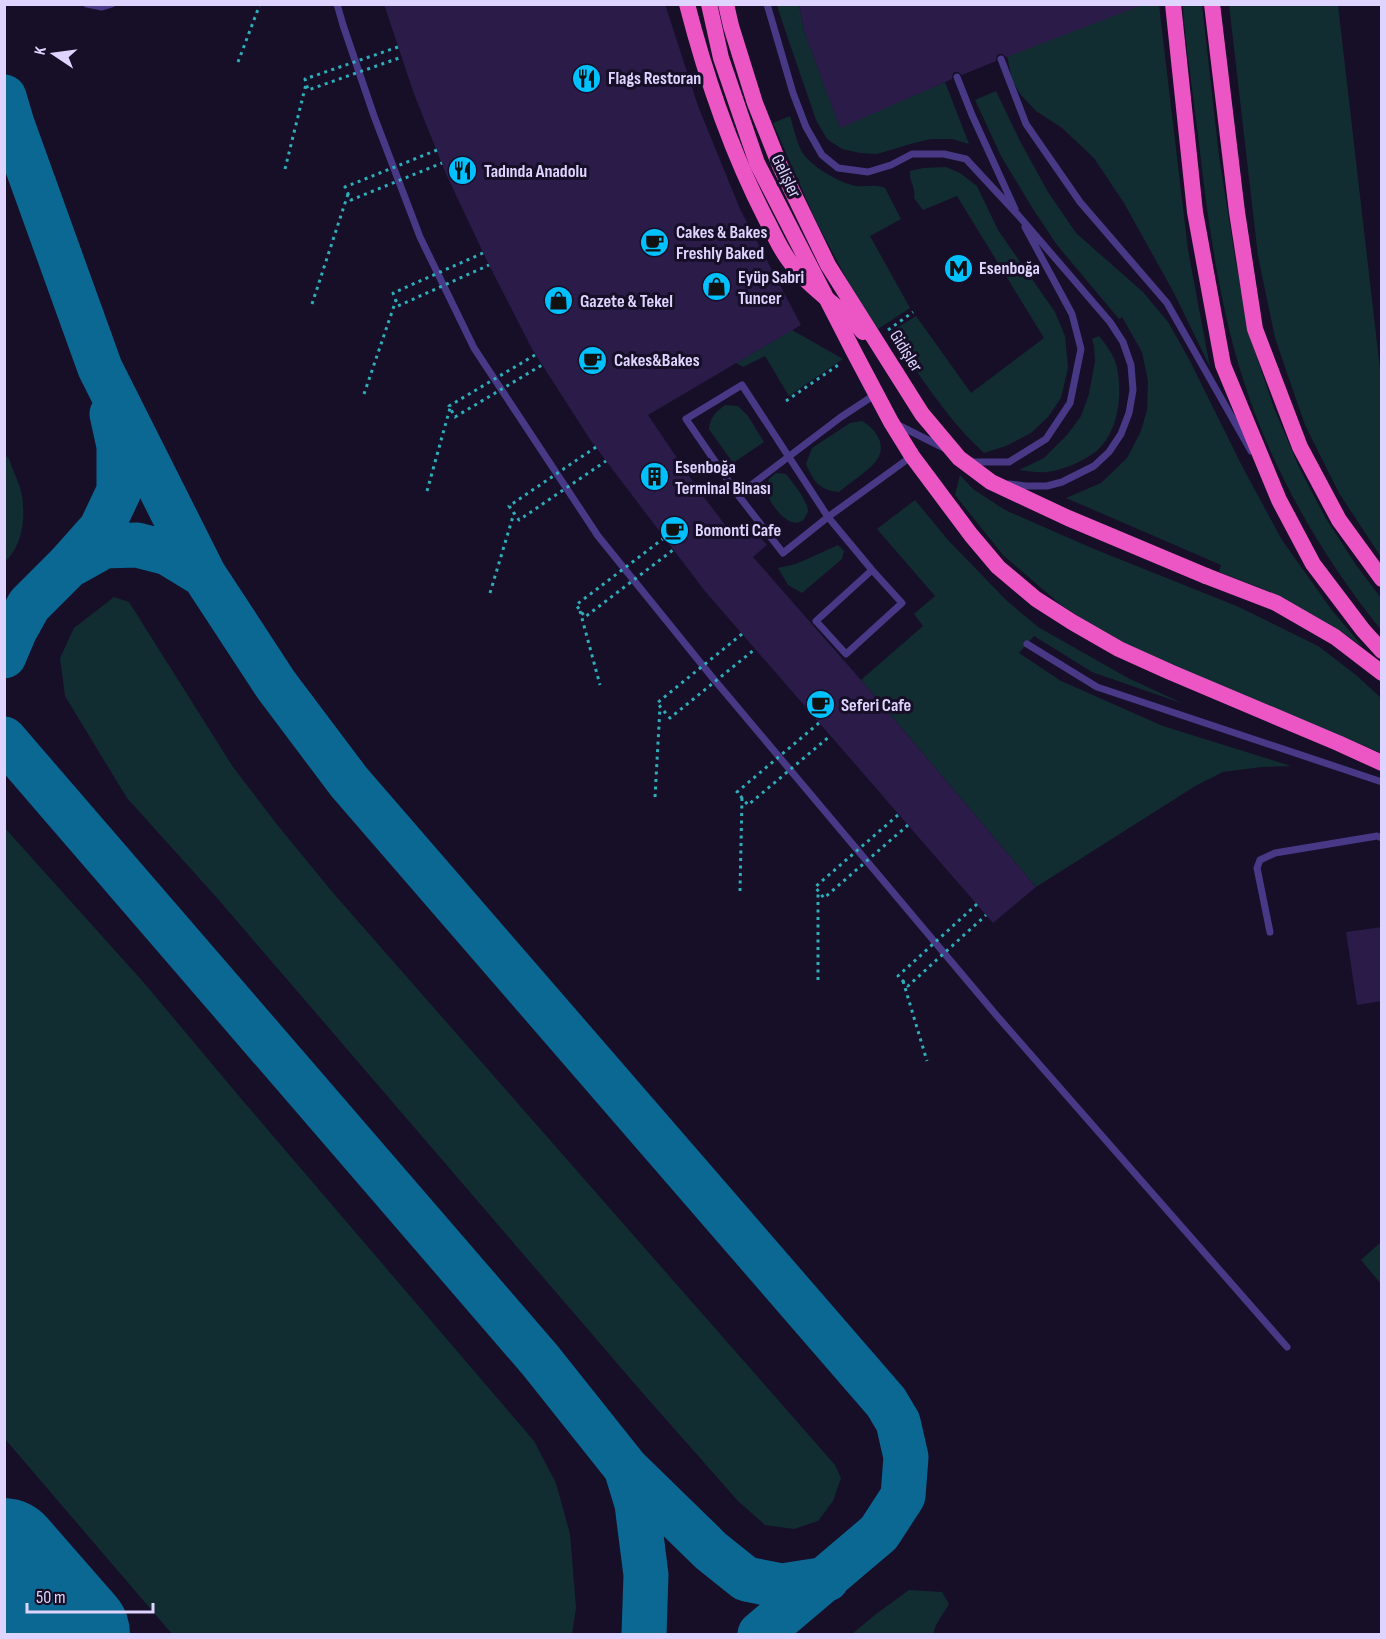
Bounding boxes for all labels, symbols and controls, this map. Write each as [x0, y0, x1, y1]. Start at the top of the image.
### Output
north arrow [24, 24, 84, 84]
text: K [31, 45, 51, 57]
restaurant icon: Flags Restoran [571, 62, 603, 94]
place label: Flags Restoran [608, 68, 701, 89]
street label: Gelişler [767, 151, 805, 201]
restaurant icon: Tadında Anadolu [447, 155, 479, 187]
place label: Tadında Anadolu [484, 161, 587, 182]
place label: Cakes & Bakes Freshly Baked [676, 222, 767, 264]
cafe icon: Cakes & Bakes Freshly Baked [639, 226, 671, 258]
metro station icon: Esenboğa [942, 252, 974, 284]
place label: Esenboğa [979, 258, 1040, 279]
place label: Eyüp Sabri Tuncer [738, 267, 804, 309]
shop icon: Eyüp Sabri Tuncer [701, 271, 733, 303]
shop icon: Gazete & Tekel [543, 285, 575, 317]
place label: Gazete & Tekel [580, 291, 673, 312]
street label: Gidişler [885, 326, 927, 376]
cafe icon: Cakes&Bakes [577, 344, 609, 376]
place label: Cakes&Bakes [614, 350, 700, 371]
place label: Esenboğa Terminal Binası [675, 457, 771, 499]
building icon: Esenboğa Terminal Binası [638, 461, 670, 493]
cafe icon: Bomonti Cafe [658, 514, 690, 546]
place label: Bomonti Cafe [695, 520, 781, 541]
cafe icon: Seferi Cafe [804, 689, 836, 721]
place label: Seferi Cafe [841, 695, 911, 716]
scale bar [27, 1576, 153, 1614]
text: 50 m [36, 1587, 66, 1608]

